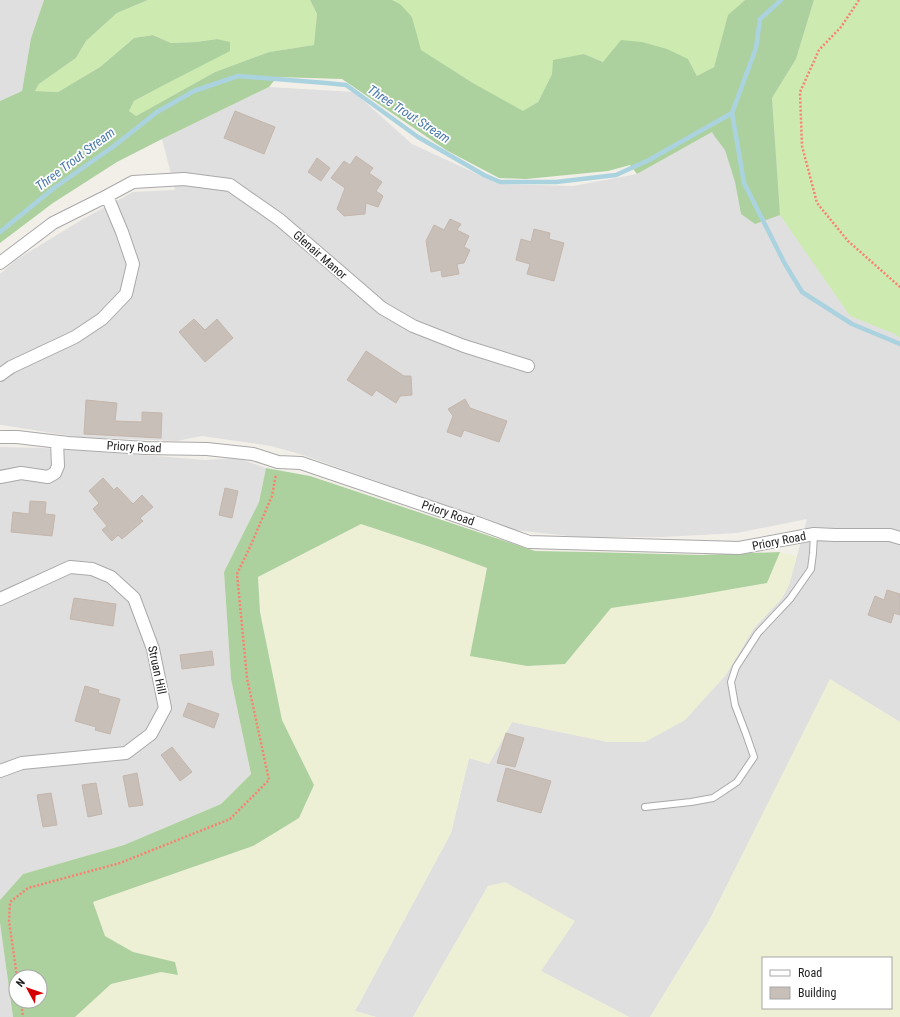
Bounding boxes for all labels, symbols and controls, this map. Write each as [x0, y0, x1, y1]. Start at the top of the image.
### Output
water label: Three Trout Stream [365, 82, 453, 146]
water label: Three Trout Stream [32, 124, 118, 194]
street label: Glenair Manor [290, 228, 350, 282]
street label: Priory Road [106, 439, 162, 455]
street label: Priory Road [420, 497, 476, 529]
street label: Priory Road [751, 529, 807, 553]
street label: Struan Hill [145, 644, 169, 696]
legend [762, 957, 892, 1009]
text: Road [798, 966, 822, 980]
north arrow [8, 969, 48, 1009]
text: N [14, 976, 28, 990]
text: Building [798, 986, 836, 1000]

